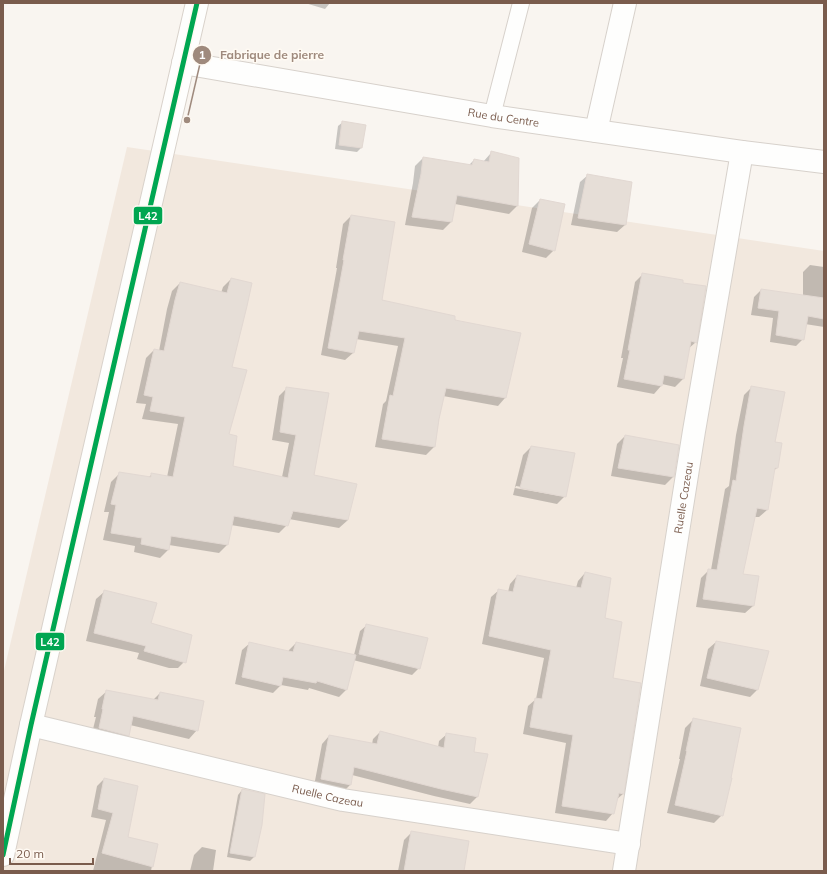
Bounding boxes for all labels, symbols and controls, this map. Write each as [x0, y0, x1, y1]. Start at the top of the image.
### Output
callout: Fabrique de pierre [192, 43, 332, 67]
text: 1 [198, 47, 206, 62]
text: Fabrique de pierre [220, 47, 325, 62]
street label: Rue du Centre [467, 105, 540, 130]
line badge: L42 [133, 206, 163, 225]
text: L42 [138, 209, 158, 223]
street label: Ruelle Cazeau [671, 461, 696, 535]
line badge: L42 [35, 632, 65, 651]
text: L42 [40, 635, 60, 649]
street label: Ruelle Cazeau [291, 781, 364, 810]
scale bar [10, 840, 93, 866]
text: 20 m [16, 846, 44, 861]

